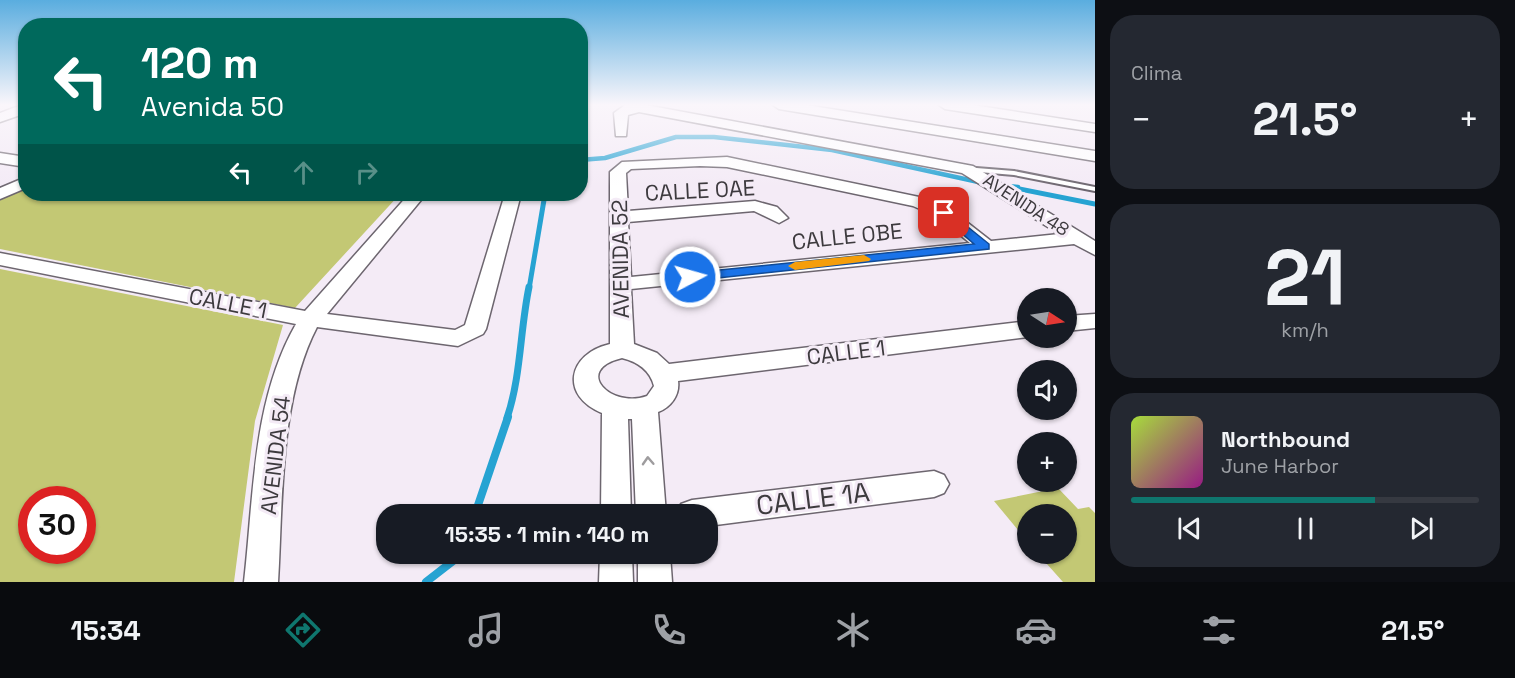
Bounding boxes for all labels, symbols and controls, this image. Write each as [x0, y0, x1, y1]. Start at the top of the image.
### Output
text: 120 m [141, 37, 259, 90]
icon: left [42, 42, 120, 120]
text: Clima [1131, 60, 1182, 86]
text: Avenida 50 [141, 89, 284, 124]
text: 21.5° [1252, 91, 1358, 148]
text: − [1131, 99, 1151, 141]
text: + [1459, 99, 1479, 141]
icon: left [224, 156, 257, 189]
icon: ahead [287, 156, 320, 189]
icon: right [350, 156, 383, 189]
street label: AVENIDA 48 [979, 168, 1074, 241]
street label: CALLE 0AE [644, 173, 756, 207]
pin [918, 187, 969, 238]
icon: arrive [927, 196, 960, 229]
street label: AVENIDA 52 [605, 199, 635, 319]
street label: CALLE 0BE [790, 216, 904, 256]
text: 21 [1264, 228, 1346, 328]
position arrow [658, 245, 722, 309]
street label: CALLE 1 [187, 282, 269, 324]
north arrow [1017, 288, 1077, 348]
map controls [1017, 288, 1077, 564]
text: km/h [1281, 317, 1329, 343]
street label: CALLE 1 [805, 333, 887, 371]
button: sound [1017, 360, 1077, 420]
street label: AVENIDA 54 [254, 394, 296, 516]
text: Northbound [1221, 425, 1350, 453]
button: + [1017, 432, 1077, 492]
text: June Harbor [1221, 453, 1339, 479]
one-way arrow [642, 457, 655, 466]
street label: CALLE 1A [754, 474, 872, 523]
speed limit sign: 30 [18, 486, 96, 564]
button: − [1017, 504, 1077, 564]
icon: previous [1173, 512, 1206, 545]
icon: pause [1289, 512, 1322, 545]
icon: next [1405, 512, 1438, 545]
text: 15:35 · 1 min · 140 m [445, 520, 649, 548]
icon: directions [282, 609, 324, 651]
icon: music [465, 609, 507, 651]
icon: phone [648, 609, 690, 651]
icon: climate [832, 609, 874, 651]
icon: car [1015, 609, 1057, 651]
icon: filters [1198, 609, 1240, 651]
text: 15:34 [71, 613, 141, 648]
text: 21.5° [1381, 613, 1444, 648]

